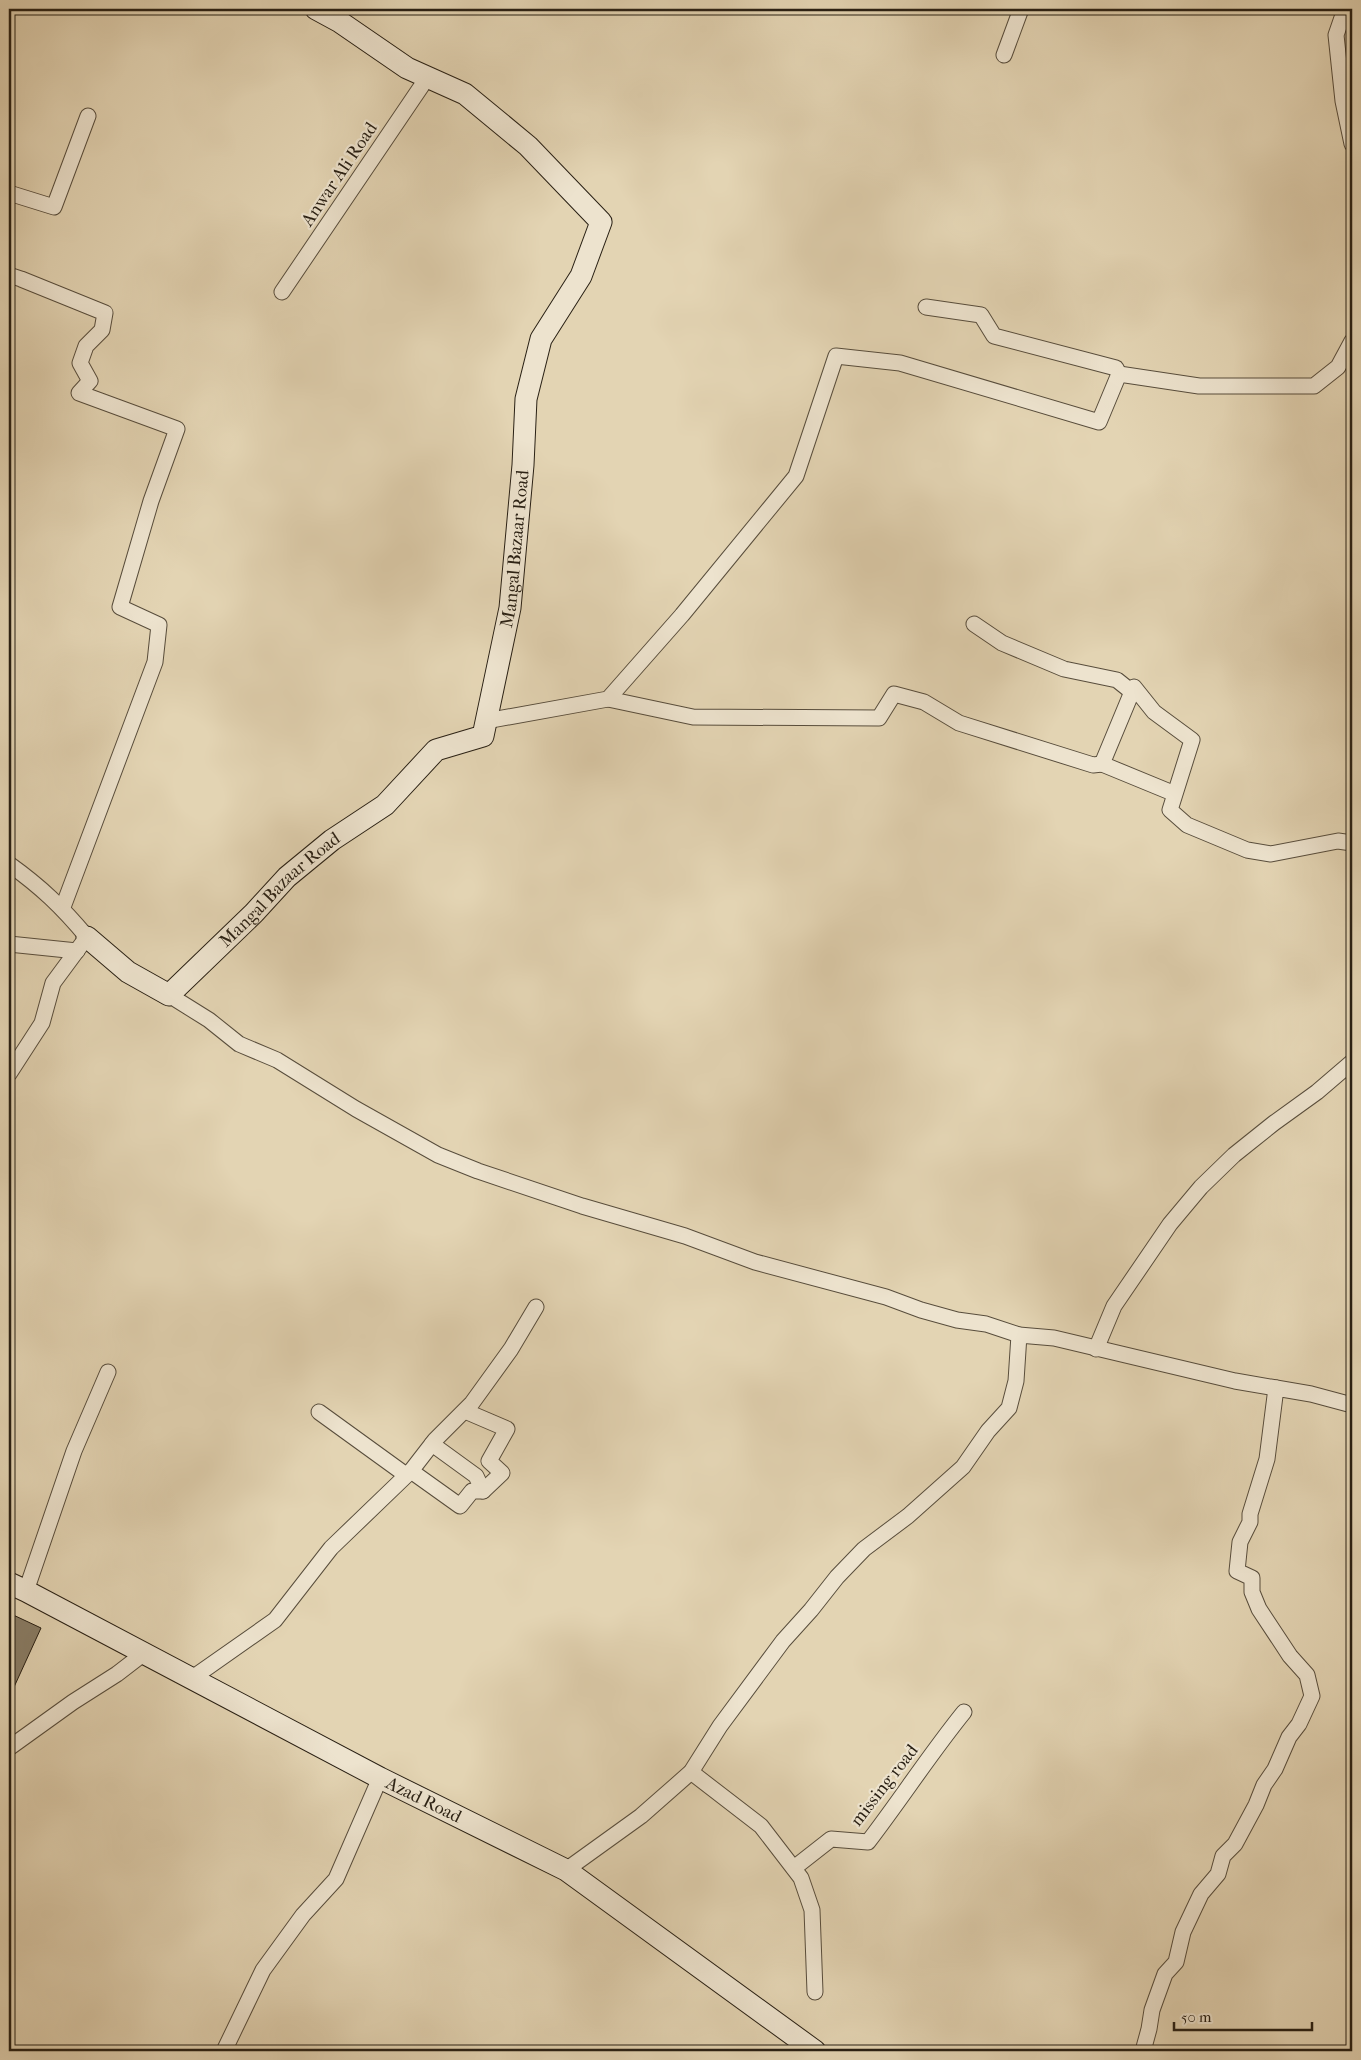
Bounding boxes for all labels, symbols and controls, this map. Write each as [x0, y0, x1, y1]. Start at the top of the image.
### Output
street label: Anwar Ali Road [296, 118, 382, 231]
street label: Mangal Bazaar Road [496, 469, 534, 630]
street label: Mangal Bazaar Road [215, 828, 344, 952]
street label: missing road [846, 1740, 923, 1830]
street label: Azad Road [381, 1772, 465, 1828]
scale bar [1174, 2000, 1311, 2032]
text: 50 m [1181, 2008, 1212, 2026]

